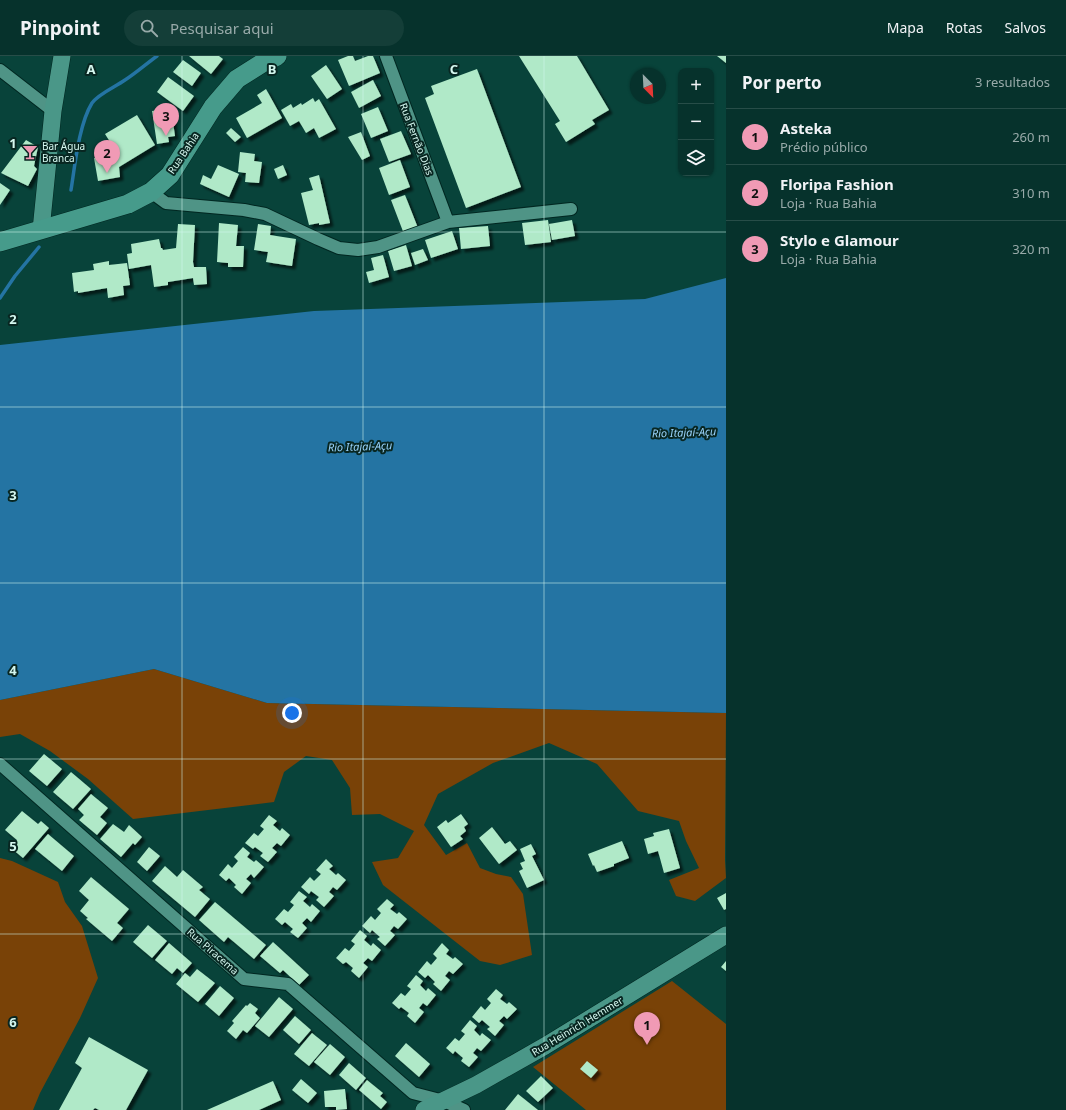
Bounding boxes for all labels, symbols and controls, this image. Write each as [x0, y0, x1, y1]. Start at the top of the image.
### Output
search box [124, 10, 404, 46]
text: Pinpoint [20, 15, 100, 41]
icon: search [138, 17, 160, 39]
text: Pesquisar aqui [170, 18, 274, 38]
text: Mapa [887, 18, 924, 37]
text: Rotas [946, 18, 983, 37]
text: Salvos [1005, 18, 1046, 37]
text: A [87, 60, 96, 78]
text: B [268, 60, 276, 78]
text: C [450, 60, 458, 78]
north arrow [630, 68, 666, 104]
map controls [678, 68, 714, 176]
button: + [678, 68, 714, 104]
text: Por perto [742, 71, 822, 94]
text: 3 resultados [975, 73, 1050, 91]
street label: Rua Fernão Dias [397, 101, 437, 177]
pin: 3 [153, 103, 179, 136]
button: − [678, 104, 714, 140]
text: Asteka [780, 118, 832, 138]
text: 1 [751, 128, 759, 146]
text: 260 m [1012, 128, 1050, 146]
street label: Rua Bahia [164, 130, 202, 176]
text: 1 [9, 134, 17, 152]
text: Prédio público [780, 138, 868, 156]
place label: Bar Água Branca [42, 139, 85, 165]
pin: 2 [94, 140, 120, 173]
button: layers [678, 140, 714, 176]
bar icon: Bar Água Branca [21, 143, 39, 161]
text: Floripa Fashion [780, 174, 894, 194]
text: 2 [751, 184, 759, 202]
text: 310 m [1012, 184, 1050, 202]
text: Loja · Rua Bahia [780, 194, 877, 212]
text: Stylo e Glamour [780, 230, 899, 250]
text: 3 [751, 240, 759, 258]
text: 320 m [1012, 240, 1050, 258]
text: Loja · Rua Bahia [780, 250, 877, 268]
text: 2 [9, 310, 17, 328]
water label: Rio Itajaí-Açu [651, 423, 717, 441]
water label: Rio Itajaí-Açu [327, 437, 393, 455]
text: 3 [9, 486, 17, 504]
text: 4 [9, 661, 17, 679]
your location [282, 703, 302, 723]
text: 5 [9, 837, 17, 855]
street label: Rua Piracema [184, 925, 242, 977]
street label: Rua Heinrich Hemmer [529, 993, 625, 1059]
pin: 1 [634, 1012, 660, 1045]
text: 6 [9, 1013, 17, 1031]

